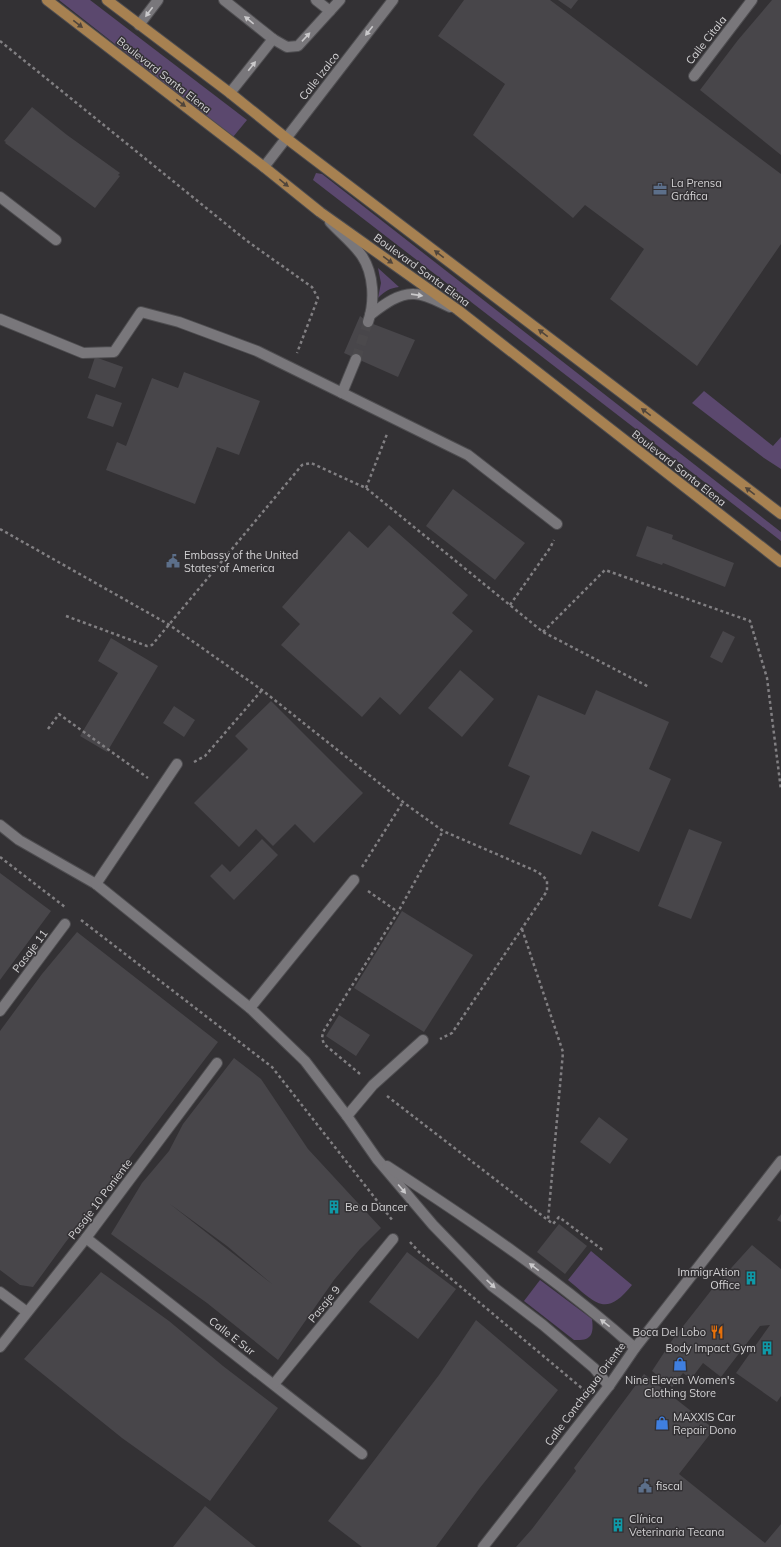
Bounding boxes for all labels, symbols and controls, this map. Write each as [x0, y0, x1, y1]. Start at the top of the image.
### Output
one-way arrow [144, 7, 153, 18]
street label: Calle Citala [683, 13, 729, 67]
one-way arrow [243, 15, 254, 24]
one-way arrow [73, 20, 84, 28]
one-way arrow [365, 25, 373, 36]
one-way arrow [302, 32, 311, 42]
street label: Boulevard Santa Elena [114, 34, 214, 116]
street label: Calle Izalco [296, 49, 342, 103]
one-way arrow [248, 61, 256, 72]
one-way arrow [176, 99, 187, 107]
place label: La Prensa Gráfica [671, 176, 722, 203]
one-way arrow [278, 178, 289, 187]
office icon: La Prensa Gráfica [652, 181, 668, 197]
street label: Boulevard Santa Elena [371, 230, 473, 310]
one-way arrow [434, 250, 445, 259]
one-way arrow [383, 256, 393, 264]
one-way arrow [411, 292, 423, 298]
one-way arrow [538, 329, 548, 337]
one-way arrow [641, 408, 652, 416]
street label: Boulevard Santa Elena [629, 427, 729, 509]
one-way arrow [745, 487, 755, 495]
place label: Embassy of the United States of America [184, 548, 298, 575]
public building icon: Embassy of the United States of America [165, 553, 181, 569]
street label: Pasaje 11 [9, 927, 51, 975]
street label: Pasaje 10 Poniente [65, 1156, 135, 1242]
one-way arrow [398, 1184, 407, 1195]
building icon: Be a Dancer [326, 1199, 342, 1215]
place label: Be a Dancer [345, 1200, 407, 1214]
one-way arrow [528, 1263, 539, 1271]
place label: ImmigrAtion Office [677, 1265, 740, 1292]
building icon: ImmigrAtion Office [743, 1270, 759, 1286]
one-way arrow [486, 1279, 496, 1289]
street label: Pasaje 9 [305, 1283, 343, 1325]
street label: Calle E Sur [206, 1314, 258, 1358]
one-way arrow [600, 1318, 611, 1327]
restaurant icon: Boca Del Lobo [709, 1324, 725, 1340]
place label: Boca Del Lobo [633, 1325, 706, 1339]
street label: Calle Conchagua Oriente [541, 1339, 629, 1449]
building icon: Body Impact Gym [759, 1340, 775, 1356]
place label: Body Impact Gym [666, 1341, 756, 1355]
shop icon: Nine Eleven Women's Clothing Store [672, 1356, 688, 1372]
place label: Nine Eleven Women's Clothing Store [625, 1373, 735, 1400]
place label: MAXXIS Car Repair Dono [673, 1410, 736, 1437]
shop icon: MAXXIS Car Repair Dono [654, 1415, 670, 1431]
public building icon: fiscal [637, 1478, 653, 1494]
place label: fiscal [656, 1479, 682, 1493]
place label: Clínica Veterinaria Tecana [629, 1512, 724, 1539]
building icon: Clínica Veterinaria Tecana [610, 1517, 626, 1533]

